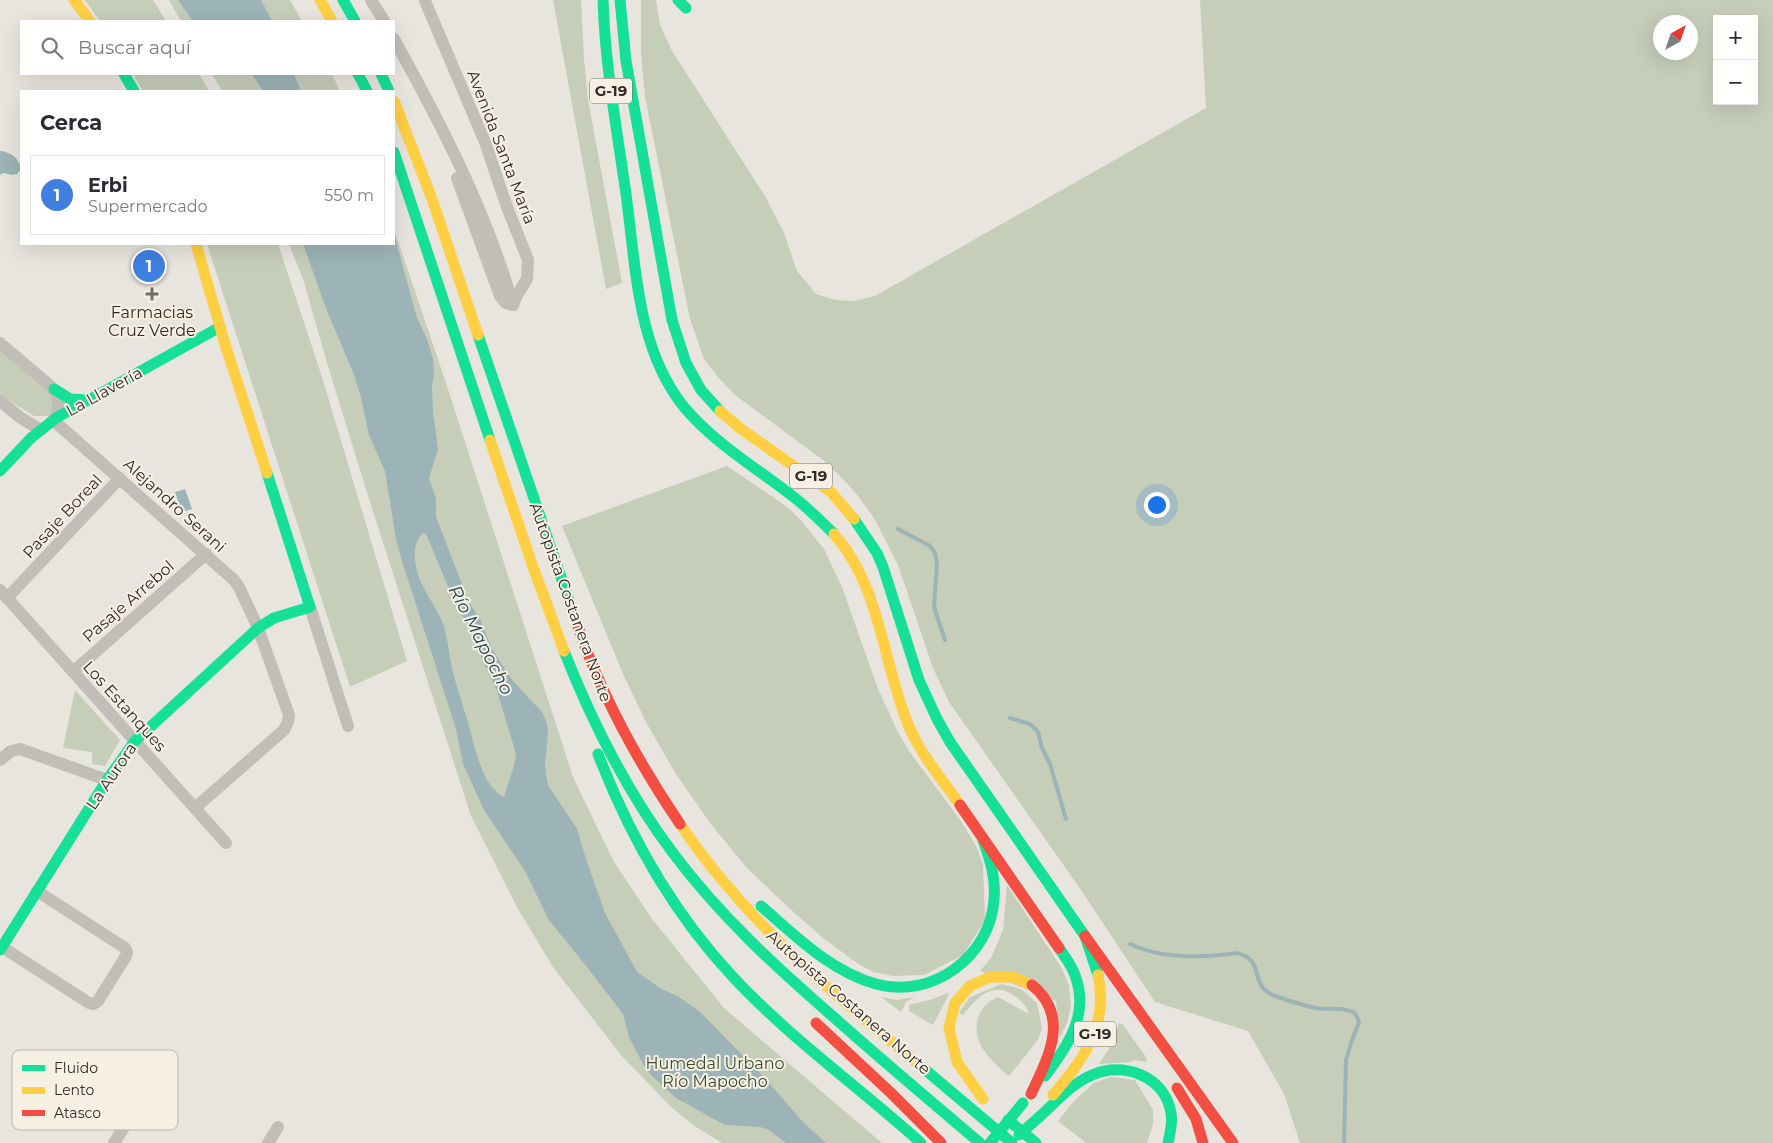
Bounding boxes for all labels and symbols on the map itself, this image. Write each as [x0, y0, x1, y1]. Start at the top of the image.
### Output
north arrow [1653, 15, 1698, 60]
street label: Avenida Santa María [463, 67, 540, 227]
road number: G-19 [590, 78, 632, 104]
pin: 1 [133, 247, 165, 285]
marker: Farmacias Cruz Verde [146, 288, 158, 300]
place label: Farmacias Cruz Verde [108, 303, 196, 340]
street label: La Llavería [63, 363, 146, 420]
street label: Alejandro Serani [120, 454, 230, 556]
road number: G-19 [790, 464, 832, 488]
street label: Pasaje Boreal [19, 470, 106, 562]
your location [1144, 492, 1170, 518]
street label: Autopista Costanera Norte [526, 500, 616, 705]
street label: Pasaje Arrebol [79, 556, 178, 646]
water label: Río Mapocho [444, 581, 518, 699]
street label: Los Estanques [79, 657, 170, 756]
street label: La Aurora [82, 739, 141, 813]
street label: Autopista Costanera Norte [763, 926, 935, 1079]
road number: G-19 [1074, 1022, 1116, 1046]
legend [12, 1050, 178, 1130]
park label: Humedal Urbano Río Mapocho [645, 1054, 785, 1091]
text: Fluido [54, 1059, 98, 1077]
text: Lento [54, 1081, 94, 1099]
text: Atasco [54, 1104, 101, 1122]

